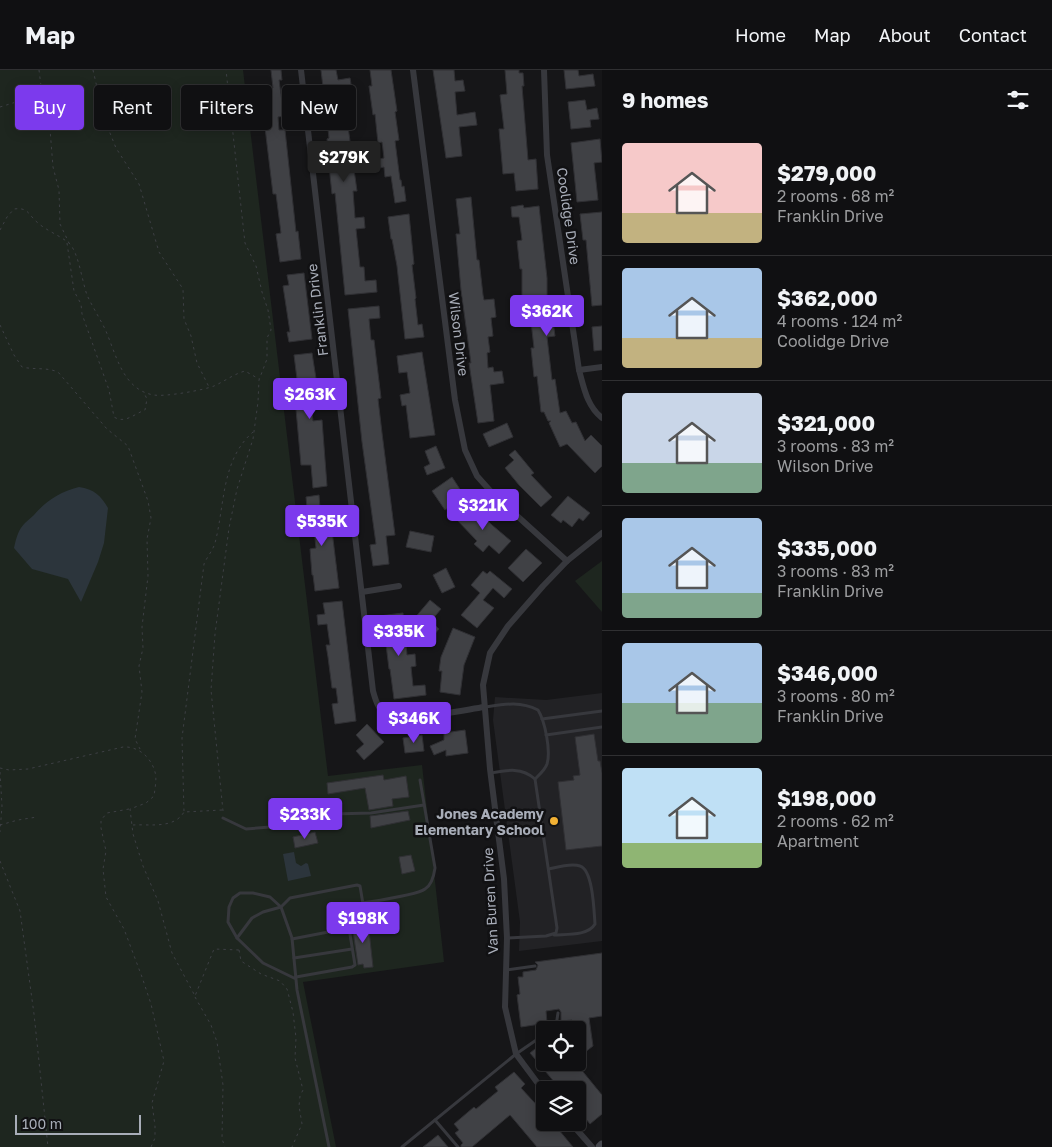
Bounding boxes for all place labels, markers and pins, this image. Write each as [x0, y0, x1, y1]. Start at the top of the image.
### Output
pin: $279K [309, 140, 379, 183]
pin: $362K [512, 294, 582, 337]
pin: $263K [275, 378, 345, 420]
pin: $321K [448, 488, 518, 531]
pin: $535K [287, 504, 357, 547]
pin: $335K [364, 614, 434, 657]
pin: $346K [379, 702, 449, 744]
pin: $233K [270, 798, 340, 840]
place label: Jones Academy Elementary School [415, 805, 545, 838]
marker: Jones Academy Elementary School [548, 815, 560, 827]
pin: $198K [328, 902, 398, 944]

